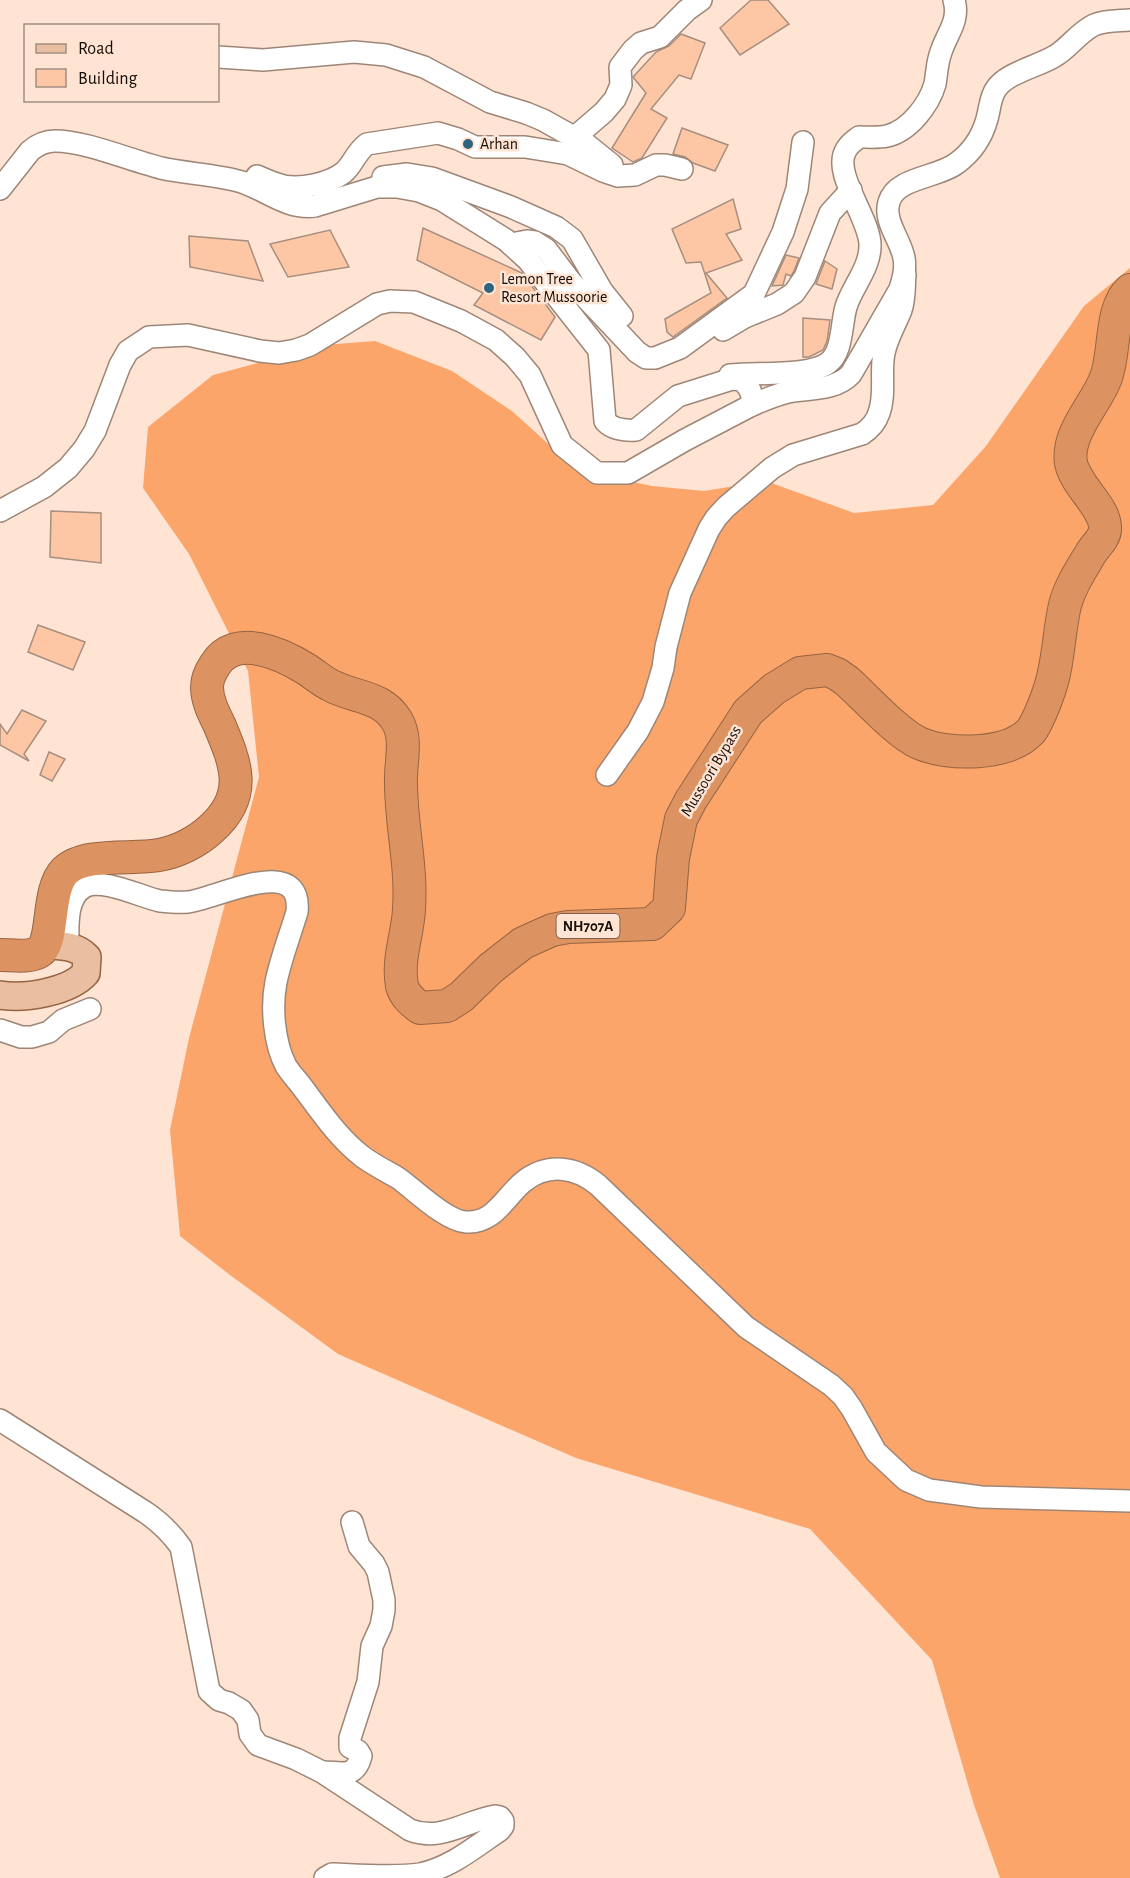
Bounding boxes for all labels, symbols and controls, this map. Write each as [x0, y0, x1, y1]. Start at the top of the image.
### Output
legend [24, 24, 219, 102]
text: Road [78, 40, 114, 58]
text: Building [78, 70, 138, 88]
place label: Arhan [480, 136, 518, 152]
marker: Arhan [461, 137, 475, 151]
place label: Lemon Tree Resort Mussoorie [501, 271, 607, 305]
marker: Lemon Tree Resort Mussoorie [482, 281, 496, 295]
street label: Mussoori Bypass [678, 723, 745, 819]
road number: NH707A [556, 914, 620, 938]

